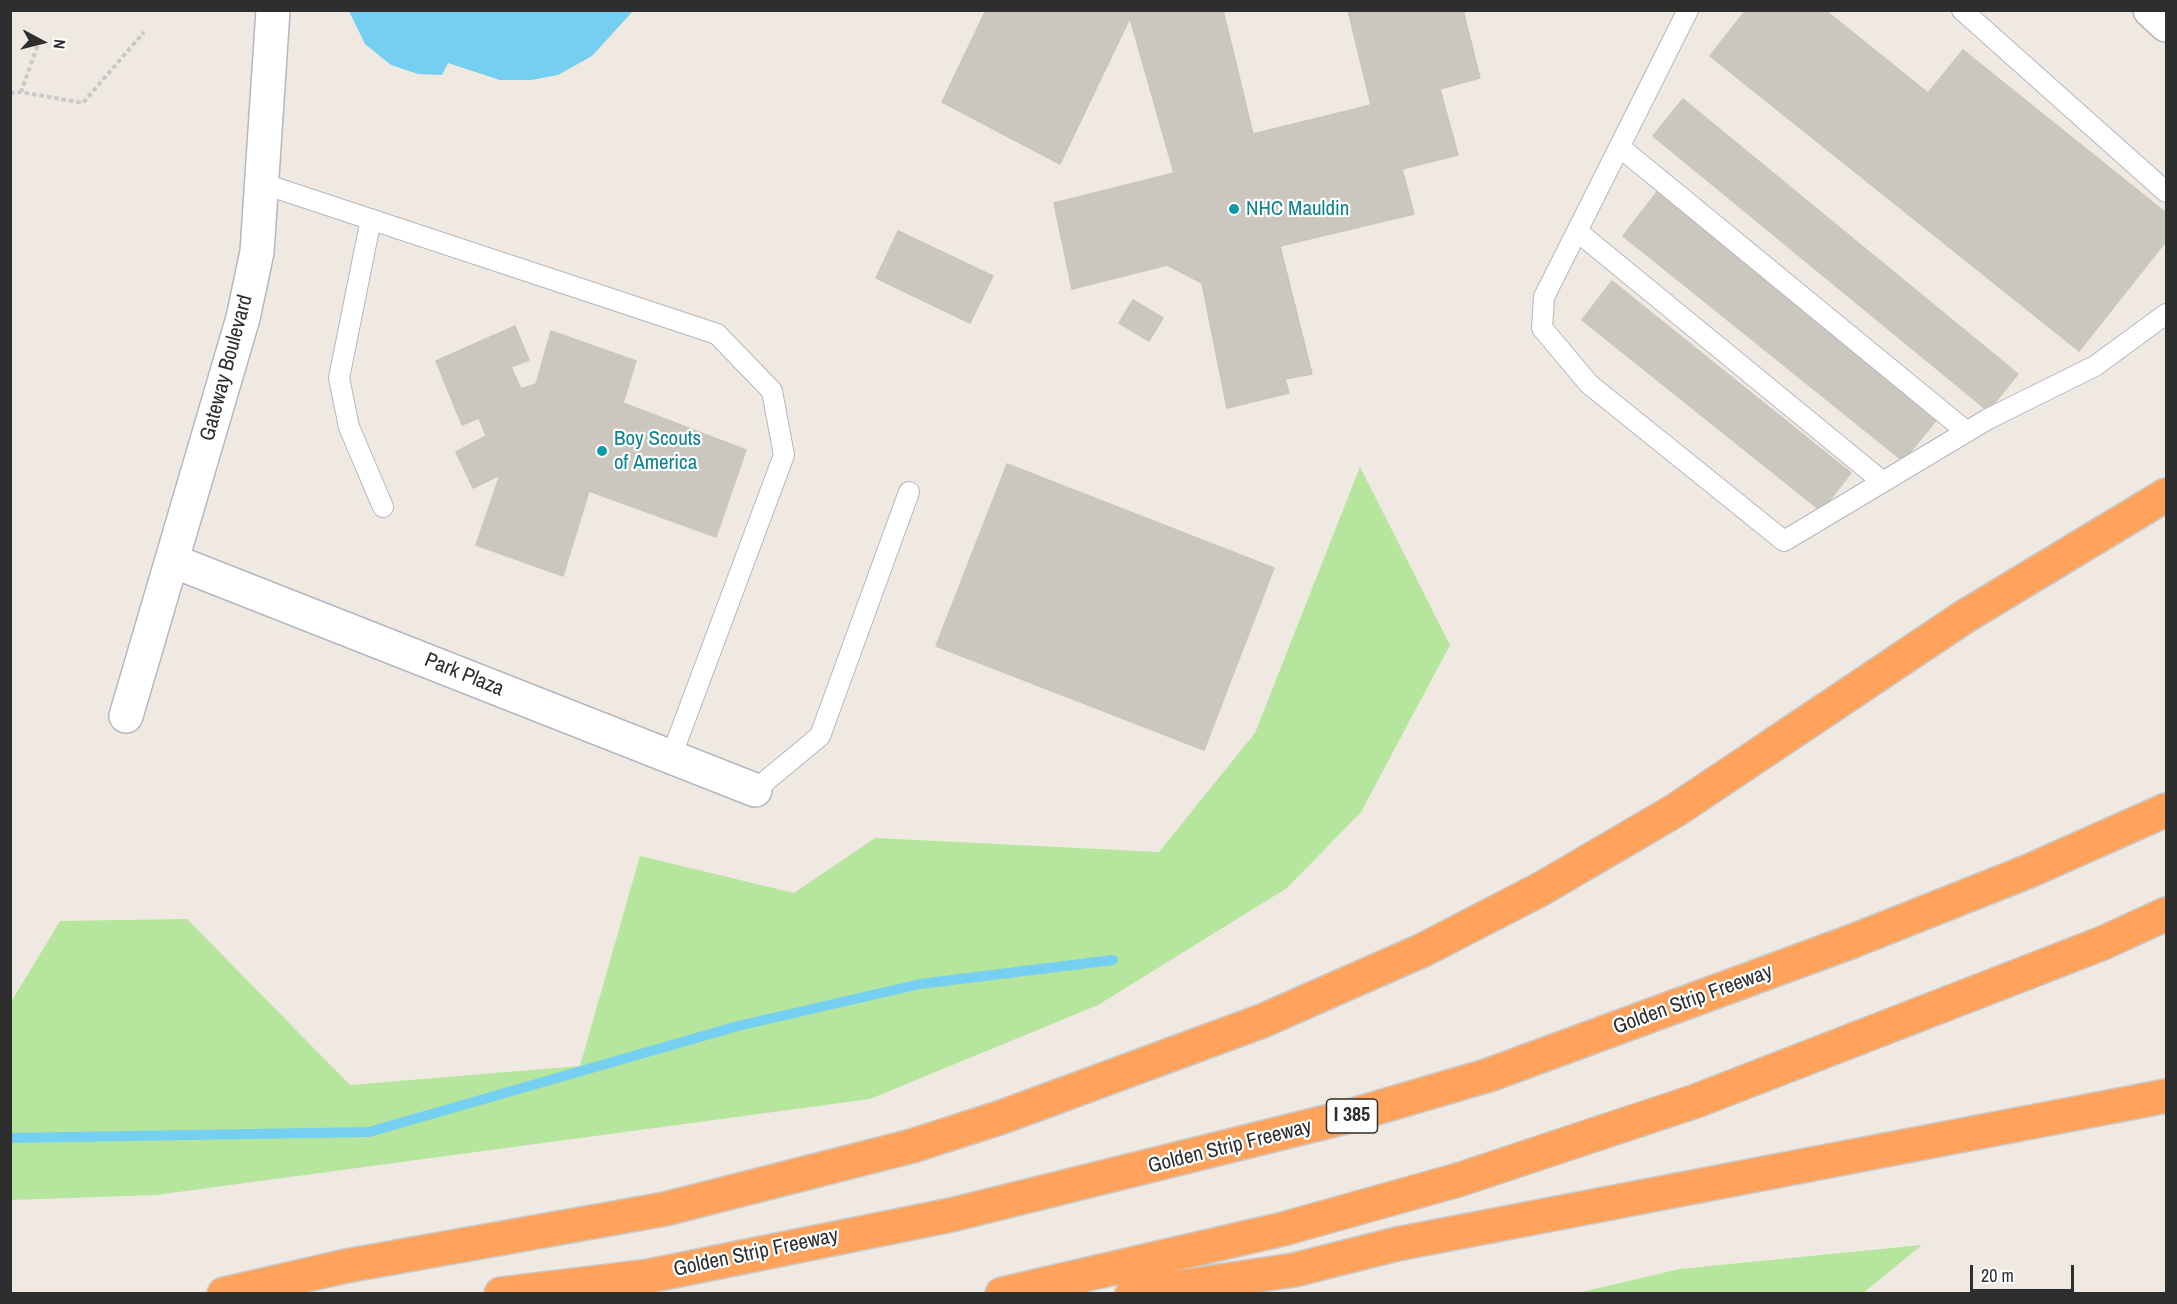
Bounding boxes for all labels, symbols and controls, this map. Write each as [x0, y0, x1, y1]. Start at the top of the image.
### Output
north arrow [12, 12, 72, 72]
text: N [48, 38, 71, 50]
place label: NHC Mauldin [1246, 196, 1349, 222]
marker: NHC Mauldin [1227, 202, 1241, 216]
street label: Gateway Boulevard [195, 292, 259, 444]
place label: Boy Scouts of America [614, 426, 701, 476]
marker: Boy Scouts of America [595, 444, 609, 458]
street label: Park Plaza [421, 648, 507, 702]
street label: Golden Strip Freeway [1610, 960, 1776, 1040]
road number: I 385 [1326, 1099, 1378, 1133]
street label: Golden Strip Freeway [1146, 1115, 1314, 1179]
street label: Golden Strip Freeway [671, 1223, 841, 1283]
scale bar [1973, 1253, 2076, 1291]
text: 20 m [1981, 1263, 2014, 1288]

